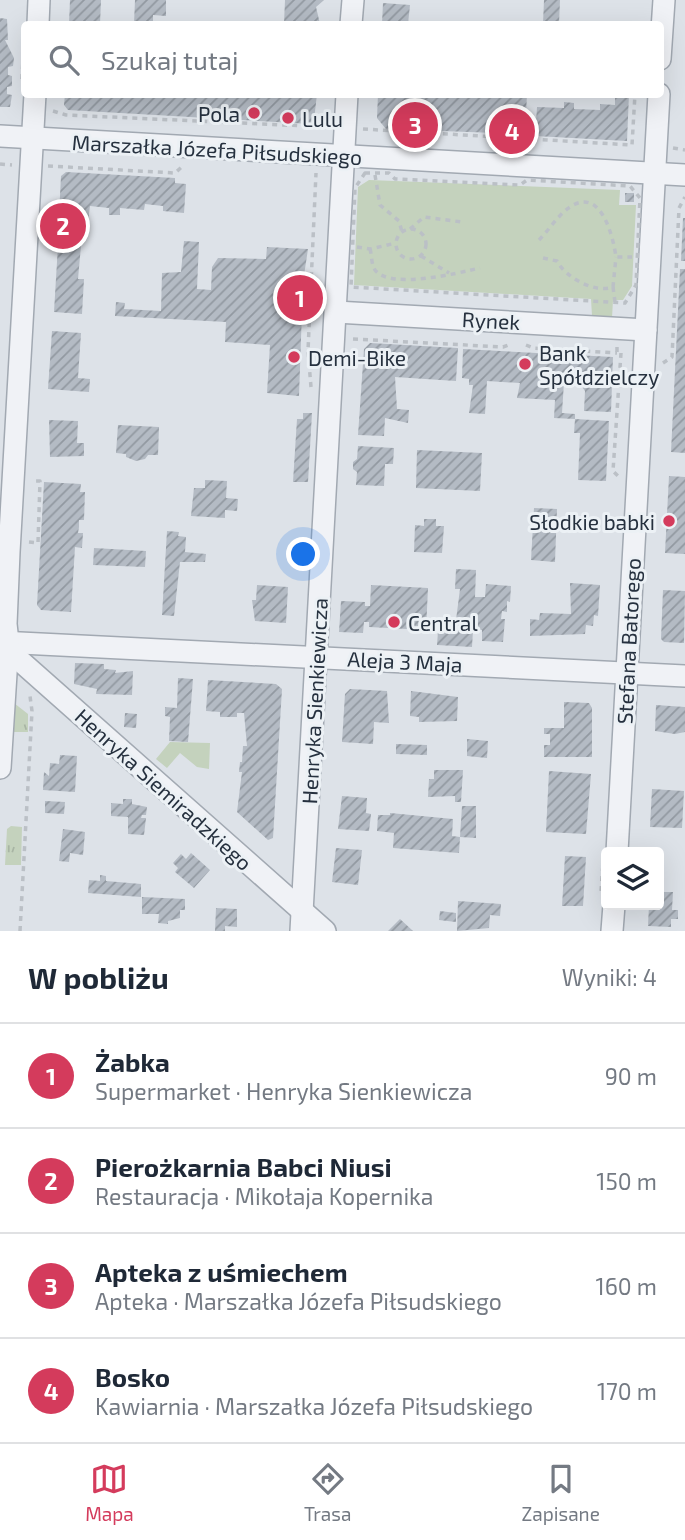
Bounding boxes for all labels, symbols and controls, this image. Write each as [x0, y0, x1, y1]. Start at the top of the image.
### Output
search box [21, 21, 664, 98]
icon: search [45, 41, 83, 79]
text: Szukaj tutaj [101, 44, 238, 75]
pin: 3 [392, 99, 438, 151]
place label: Pola [198, 101, 240, 126]
marker: Pola [246, 105, 262, 121]
pin: 4 [489, 105, 535, 157]
place label: Lulu [302, 106, 343, 131]
marker: Lulu [280, 110, 296, 126]
street label: Marszałka Józefa Piłsudskiego [71, 129, 363, 169]
pin: 2 [40, 200, 86, 252]
pin: 1 [277, 272, 323, 324]
street label: Rynek [461, 306, 521, 334]
place label: Bank Spółdzielczy [539, 340, 659, 389]
place label: Demi-Bike [308, 345, 406, 370]
marker: Demi-Bike [286, 349, 302, 365]
marker: Bank Spółdzielczy [517, 356, 533, 372]
place label: Słodkie babki [529, 509, 655, 534]
marker: Słodkie babki [661, 513, 677, 529]
your location [286, 537, 320, 571]
street label: Stefana Batorego [611, 557, 645, 725]
street label: Henryka Sienkiewicza [296, 597, 332, 805]
place label: Central [408, 610, 478, 635]
marker: Central [386, 614, 402, 630]
street label: Aleja 3 Maja [347, 646, 463, 677]
street label: Henryka Siemiradzkiego [70, 703, 258, 875]
map controls [601, 847, 664, 910]
button: layers [601, 847, 664, 910]
text: W pobliżu [28, 959, 169, 995]
text: Wyniki: 4 [562, 963, 657, 991]
text: Żabka [95, 1046, 170, 1077]
text: 1 [46, 1062, 56, 1090]
text: 90 m [605, 1062, 657, 1090]
text: Supermarket · Henryka Sienkiewicza [95, 1077, 472, 1105]
text: Pierożkarnia Babci Niusi [95, 1151, 392, 1182]
text: 2 [44, 1167, 58, 1195]
text: 150 m [596, 1167, 657, 1195]
text: Restauracja · Mikołaja Kopernika [95, 1182, 433, 1210]
text: Apteka z uśmiechem [95, 1256, 348, 1287]
text: 3 [44, 1272, 58, 1300]
text: 160 m [596, 1272, 657, 1300]
text: Apteka · Marszałka Józefa Piłsudskiego [95, 1287, 502, 1315]
text: Bosko [95, 1361, 170, 1392]
text: 4 [44, 1377, 58, 1405]
text: 170 m [597, 1377, 657, 1405]
text: Kawiarnia · Marszałka Józefa Piłsudskiego [95, 1392, 533, 1420]
tab: Mapa [85, 1460, 134, 1525]
tab: Trasa [304, 1460, 351, 1525]
tab: Zapisane [522, 1460, 600, 1525]

